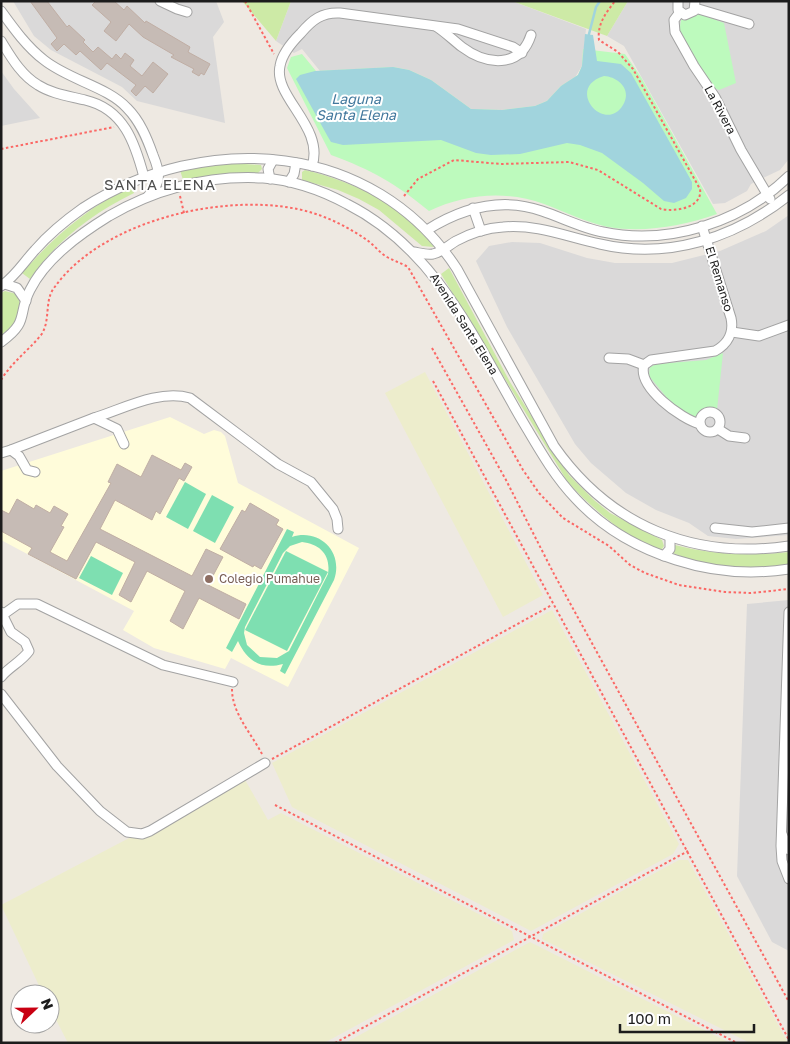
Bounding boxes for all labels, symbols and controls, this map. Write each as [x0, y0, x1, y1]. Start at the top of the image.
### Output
street label: La Rivera [701, 83, 739, 137]
water label: Laguna Santa Elena [316, 90, 397, 123]
district label: SANTA ELENA [104, 175, 216, 193]
street label: El Remanso [702, 244, 737, 313]
street label: Avenida Santa Elena [427, 270, 502, 377]
place label: Colegio Pumahue [219, 571, 320, 586]
marker: Colegio Pumahue [203, 573, 215, 585]
north arrow [10, 984, 60, 1034]
text: N [38, 996, 57, 1012]
scale bar [620, 1002, 754, 1034]
text: 100 m [628, 1009, 671, 1027]

